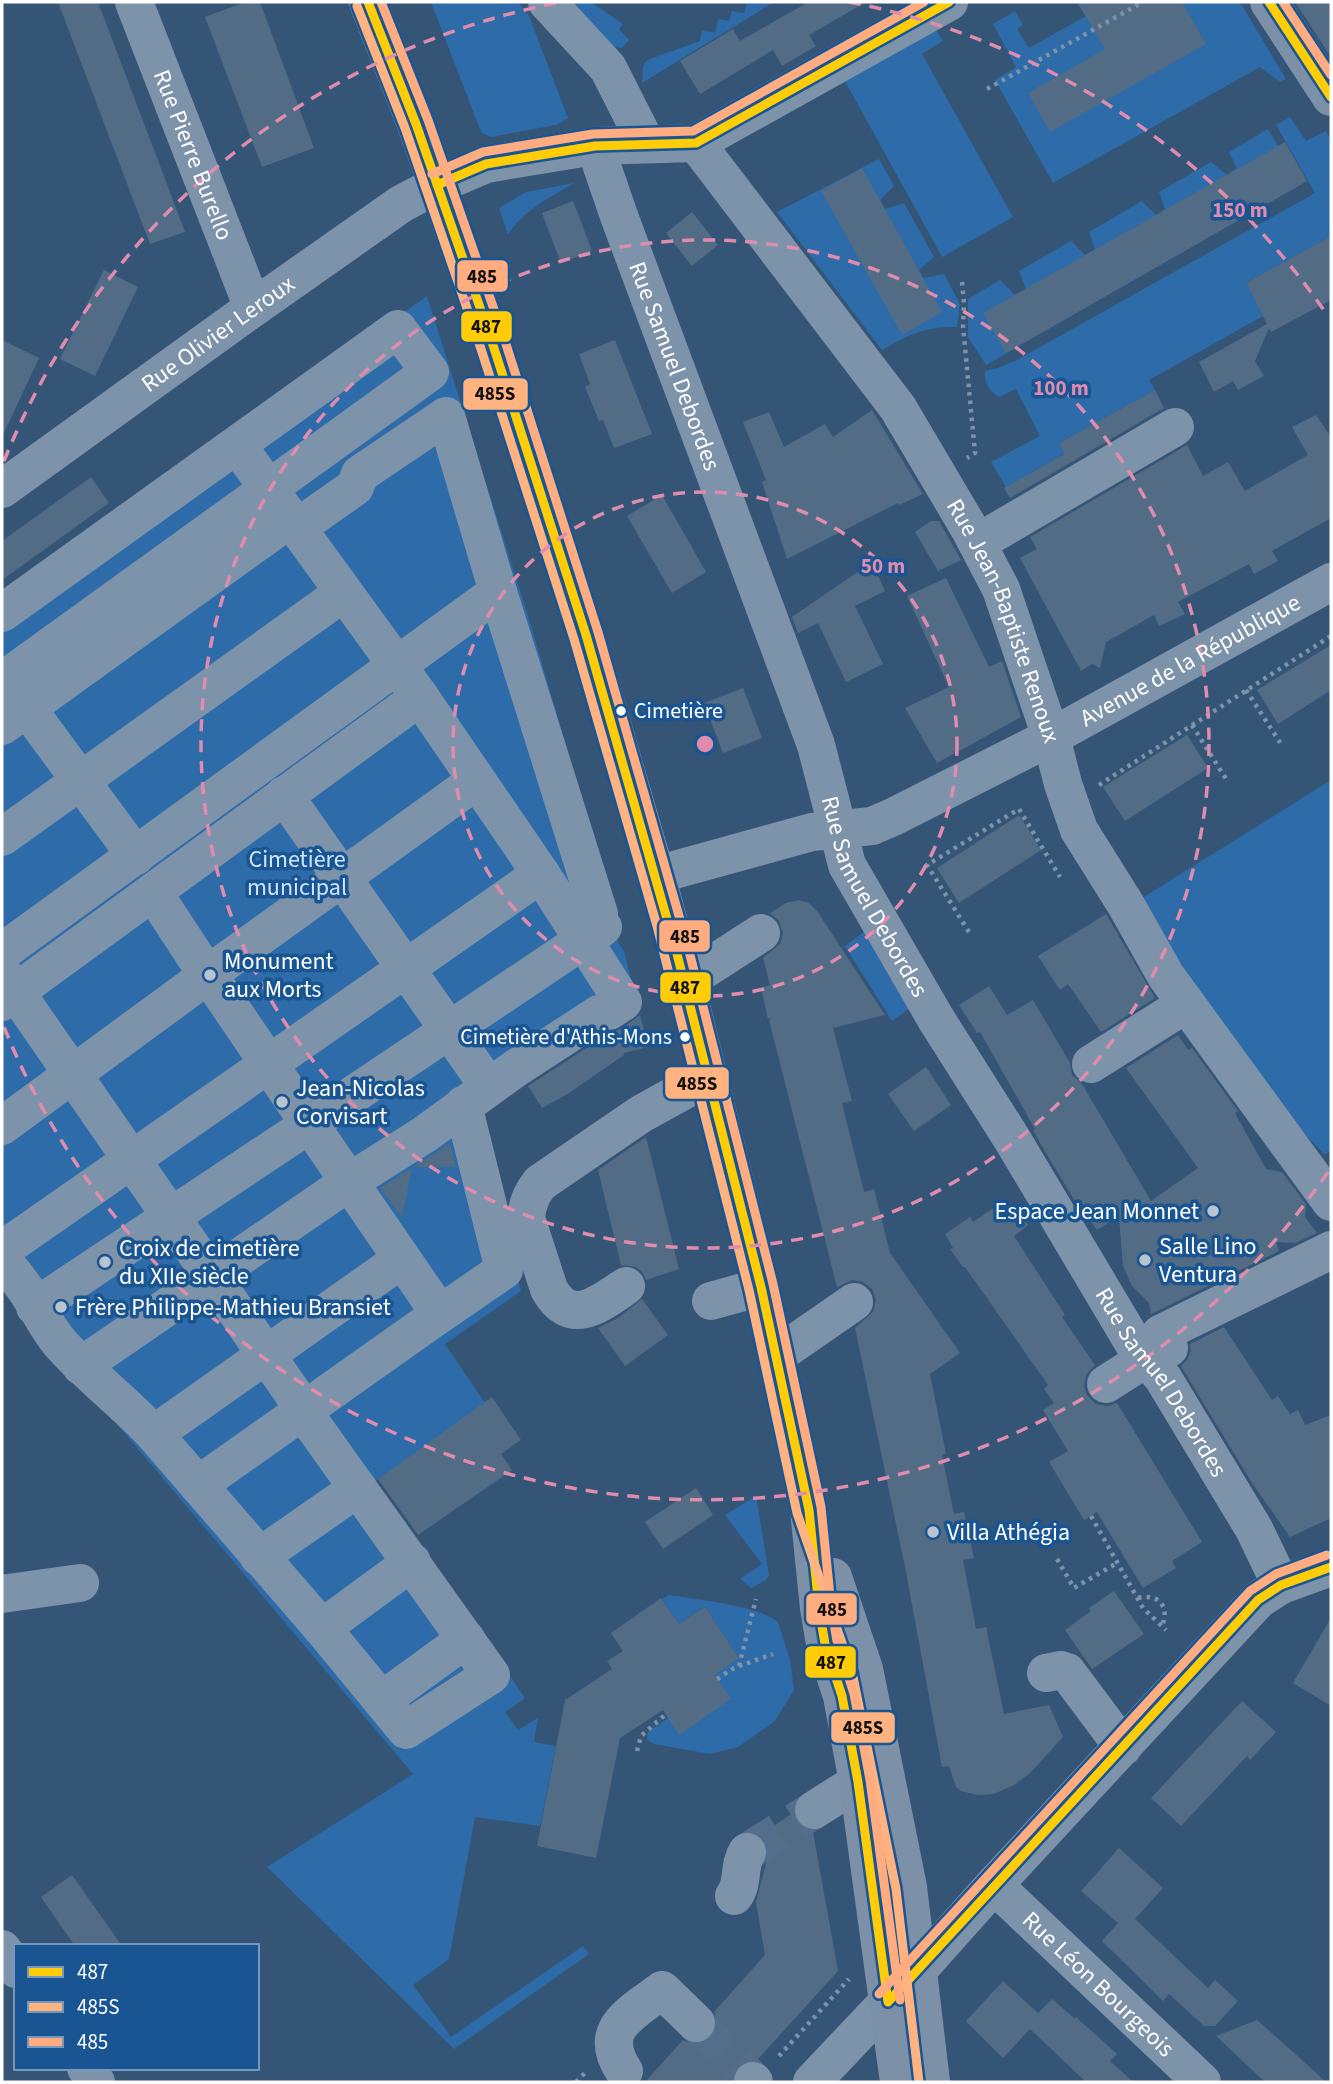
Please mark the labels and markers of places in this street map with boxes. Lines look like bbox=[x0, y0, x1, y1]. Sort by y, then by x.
place label: Cimetière bbox=[634, 695, 723, 727]
marker: Cimetière bbox=[614, 704, 628, 718]
centre of rings bbox=[693, 732, 717, 756]
place label: Monument aux Morts bbox=[224, 944, 334, 1007]
marker: Monument aux Morts bbox=[202, 967, 218, 983]
place label: Cimetière d'Athis-Mons bbox=[460, 1021, 672, 1053]
marker: Cimetière d'Athis-Mons bbox=[678, 1030, 692, 1044]
place label: Jean-Nicolas Corvisart bbox=[296, 1071, 425, 1134]
marker: Jean-Nicolas Corvisart bbox=[274, 1094, 290, 1110]
place label: Espace Jean Monnet bbox=[994, 1194, 1199, 1229]
marker: Espace Jean Monnet bbox=[1205, 1203, 1221, 1219]
place label: Salle Lino Ventura bbox=[1159, 1229, 1257, 1292]
place label: Croix de cimetière du XIIe siècle bbox=[119, 1231, 300, 1294]
marker: Salle Lino Ventura bbox=[1137, 1252, 1153, 1268]
marker: Croix de cimetière du XIIe siècle bbox=[97, 1254, 113, 1270]
place label: Frère Philippe-Mathieu Bransiet bbox=[75, 1290, 391, 1325]
marker: Frère Philippe-Mathieu Bransiet bbox=[53, 1299, 69, 1315]
place label: Villa Athégia bbox=[947, 1515, 1070, 1550]
marker: Villa Athégia bbox=[925, 1524, 941, 1540]

